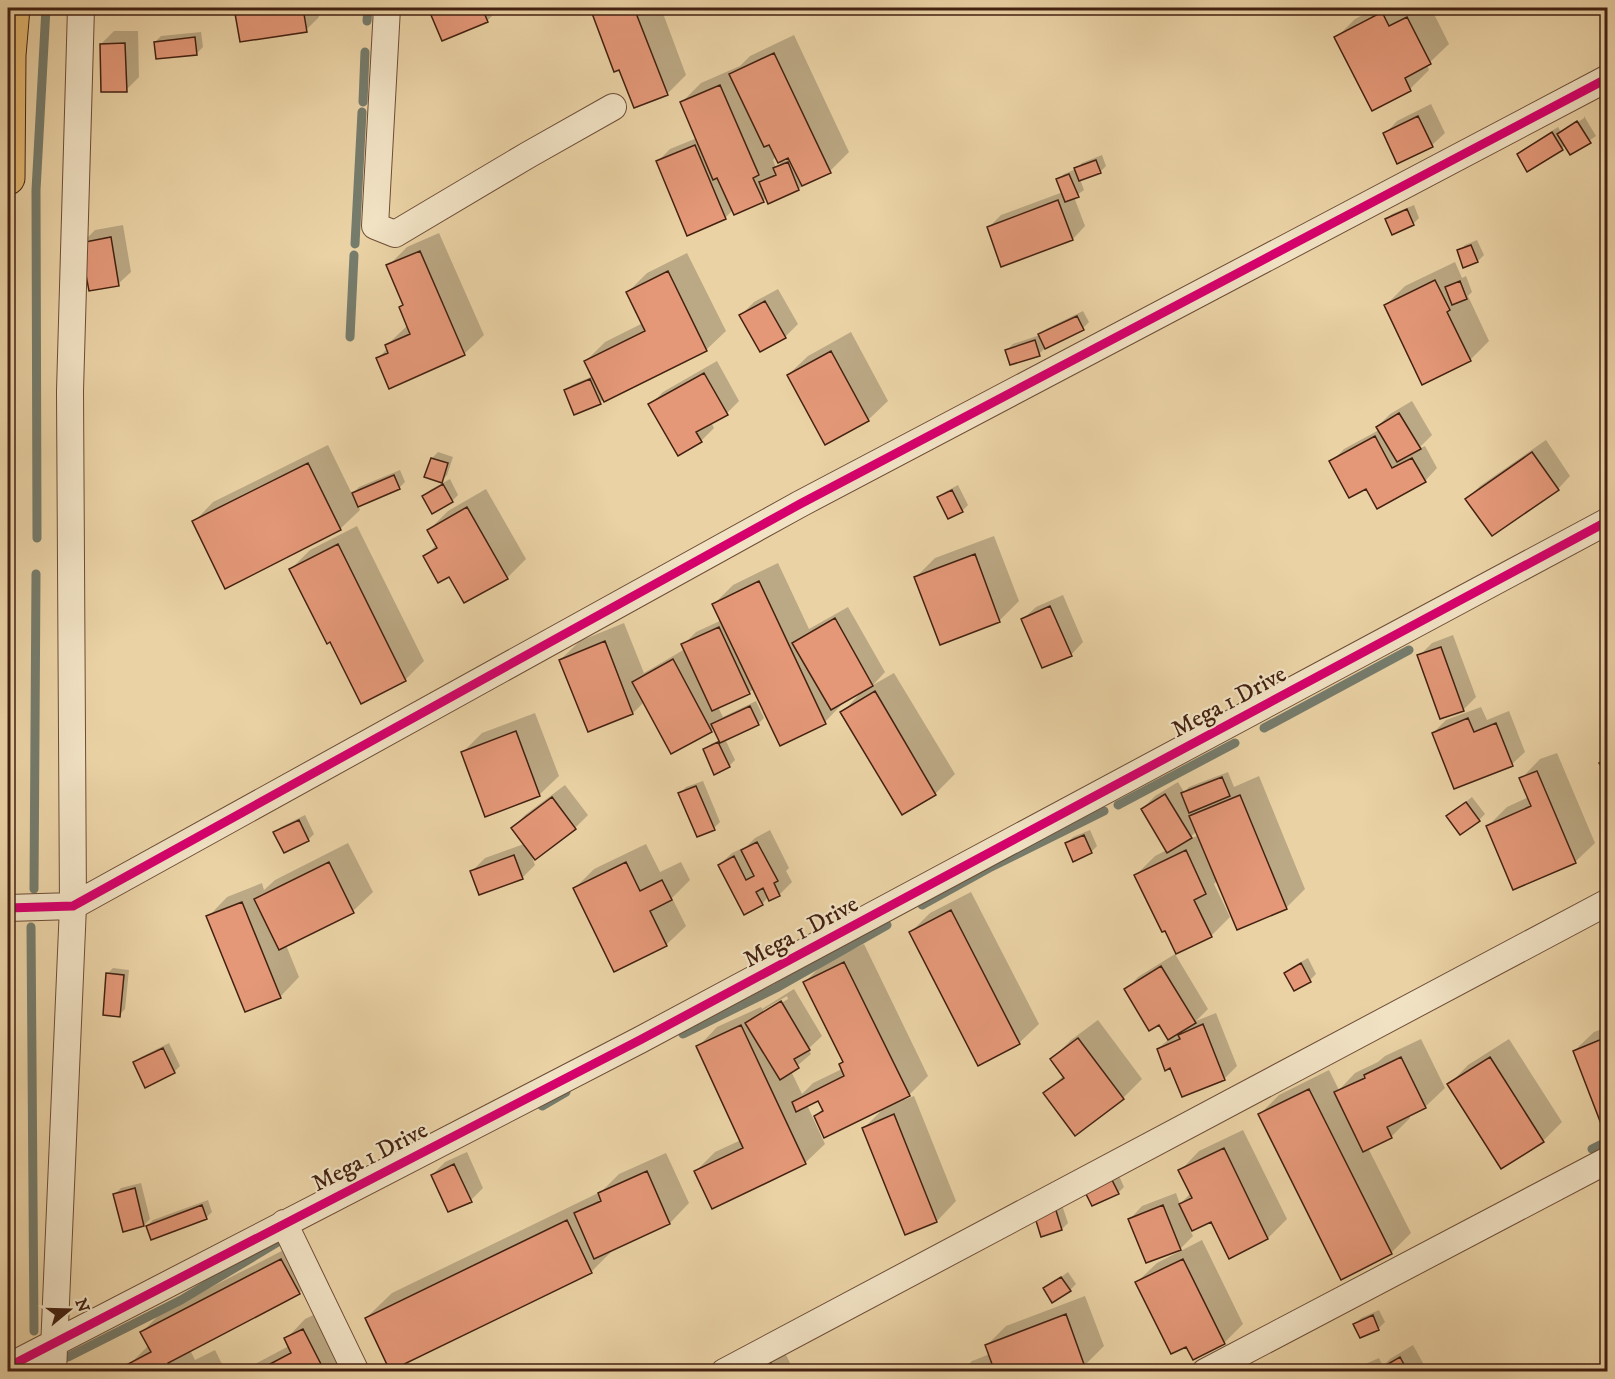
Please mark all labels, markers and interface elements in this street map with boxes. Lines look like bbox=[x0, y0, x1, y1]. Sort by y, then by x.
street label: Mega 1 Drive bbox=[1166, 659, 1292, 745]
street label: Mega 1 Drive bbox=[738, 889, 864, 975]
street label: Mega 1 Drive bbox=[307, 1115, 433, 1199]
north arrow bbox=[39, 1280, 99, 1340]
text: N bbox=[71, 1296, 94, 1315]

